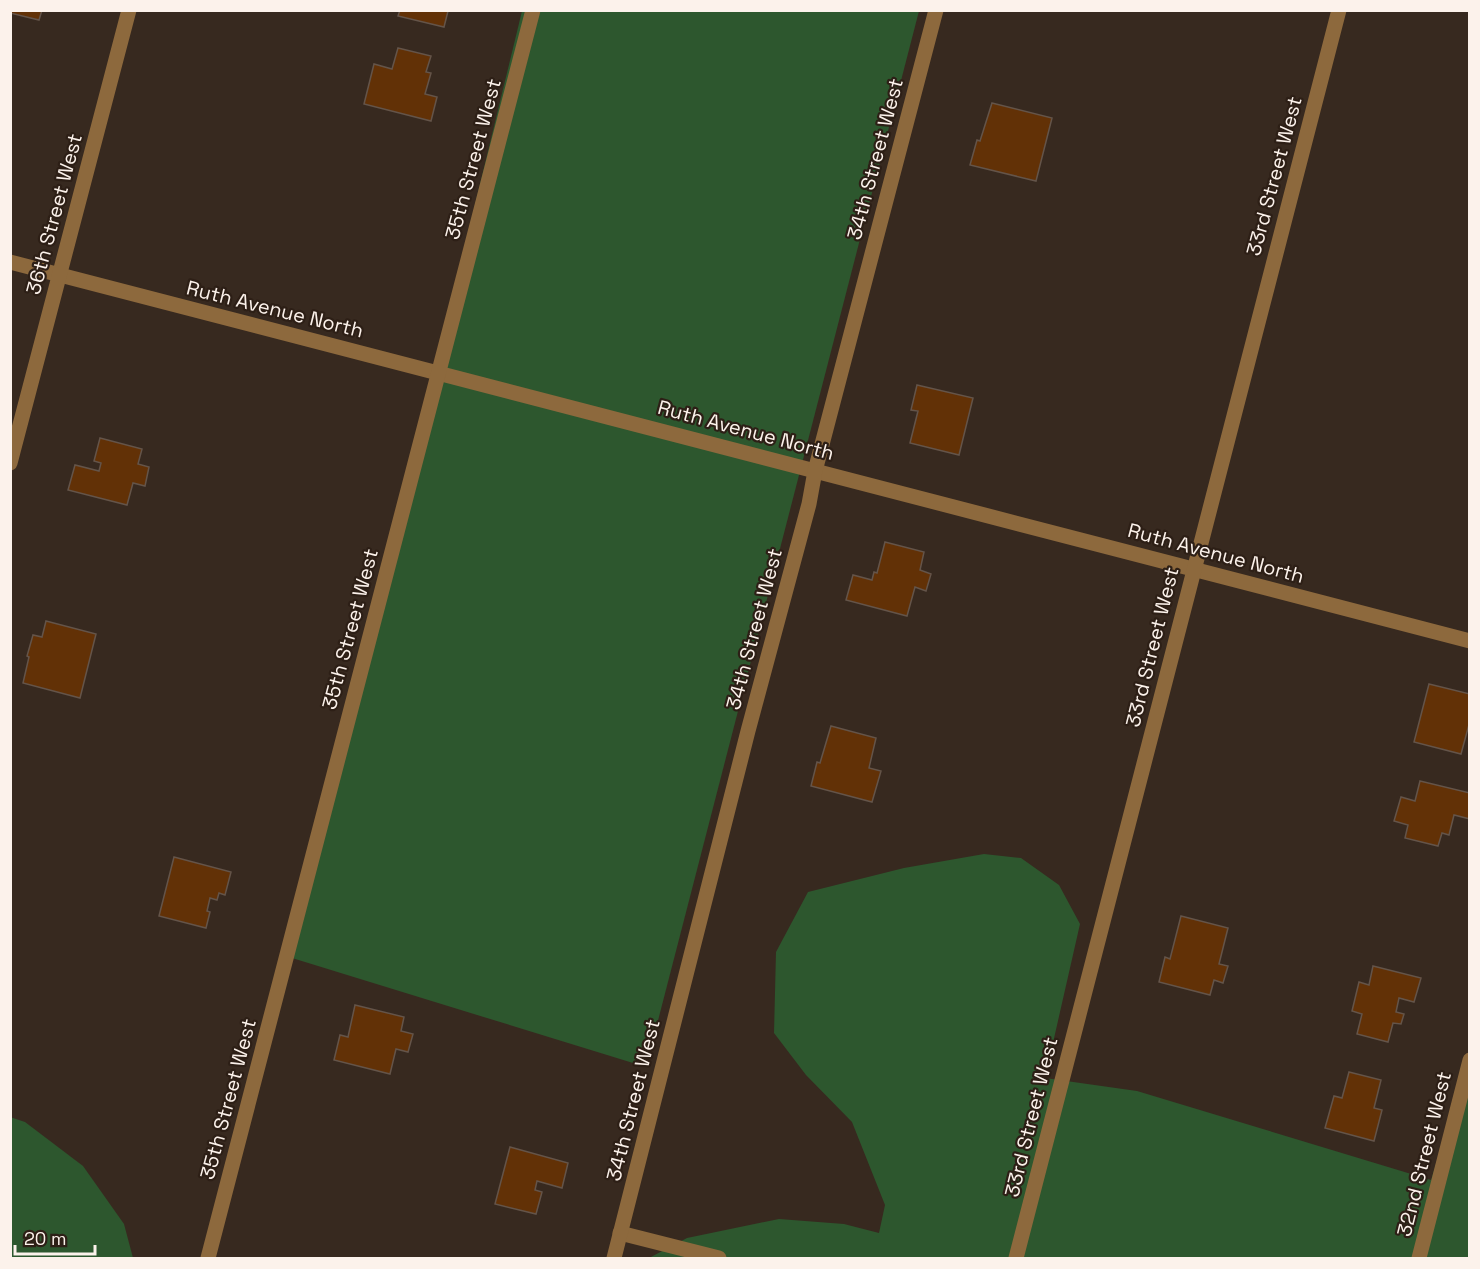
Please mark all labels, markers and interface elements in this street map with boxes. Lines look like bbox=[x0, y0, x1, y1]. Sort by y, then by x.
street label: 35th Street West bbox=[439, 76, 507, 242]
street label: 34th Street West bbox=[841, 76, 909, 242]
street label: 33rd Street West bbox=[1240, 93, 1308, 259]
street label: 36th Street West bbox=[20, 131, 88, 297]
street label: Ruth Avenue North bbox=[184, 274, 366, 344]
street label: Ruth Avenue North bbox=[655, 394, 837, 466]
street label: Ruth Avenue North bbox=[1125, 517, 1307, 589]
street label: 35th Street West bbox=[316, 546, 384, 712]
street label: 34th Street West bbox=[720, 546, 788, 712]
street label: 33rd Street West bbox=[1120, 564, 1184, 730]
street label: 35th Street West bbox=[194, 1016, 262, 1182]
street label: 34th Street West bbox=[600, 1016, 666, 1184]
street label: 33rd Street West bbox=[999, 1034, 1063, 1200]
street label: 32nd Street West bbox=[1391, 1069, 1457, 1239]
scale bar bbox=[15, 1218, 94, 1256]
text: 20 m bbox=[24, 1227, 67, 1250]

